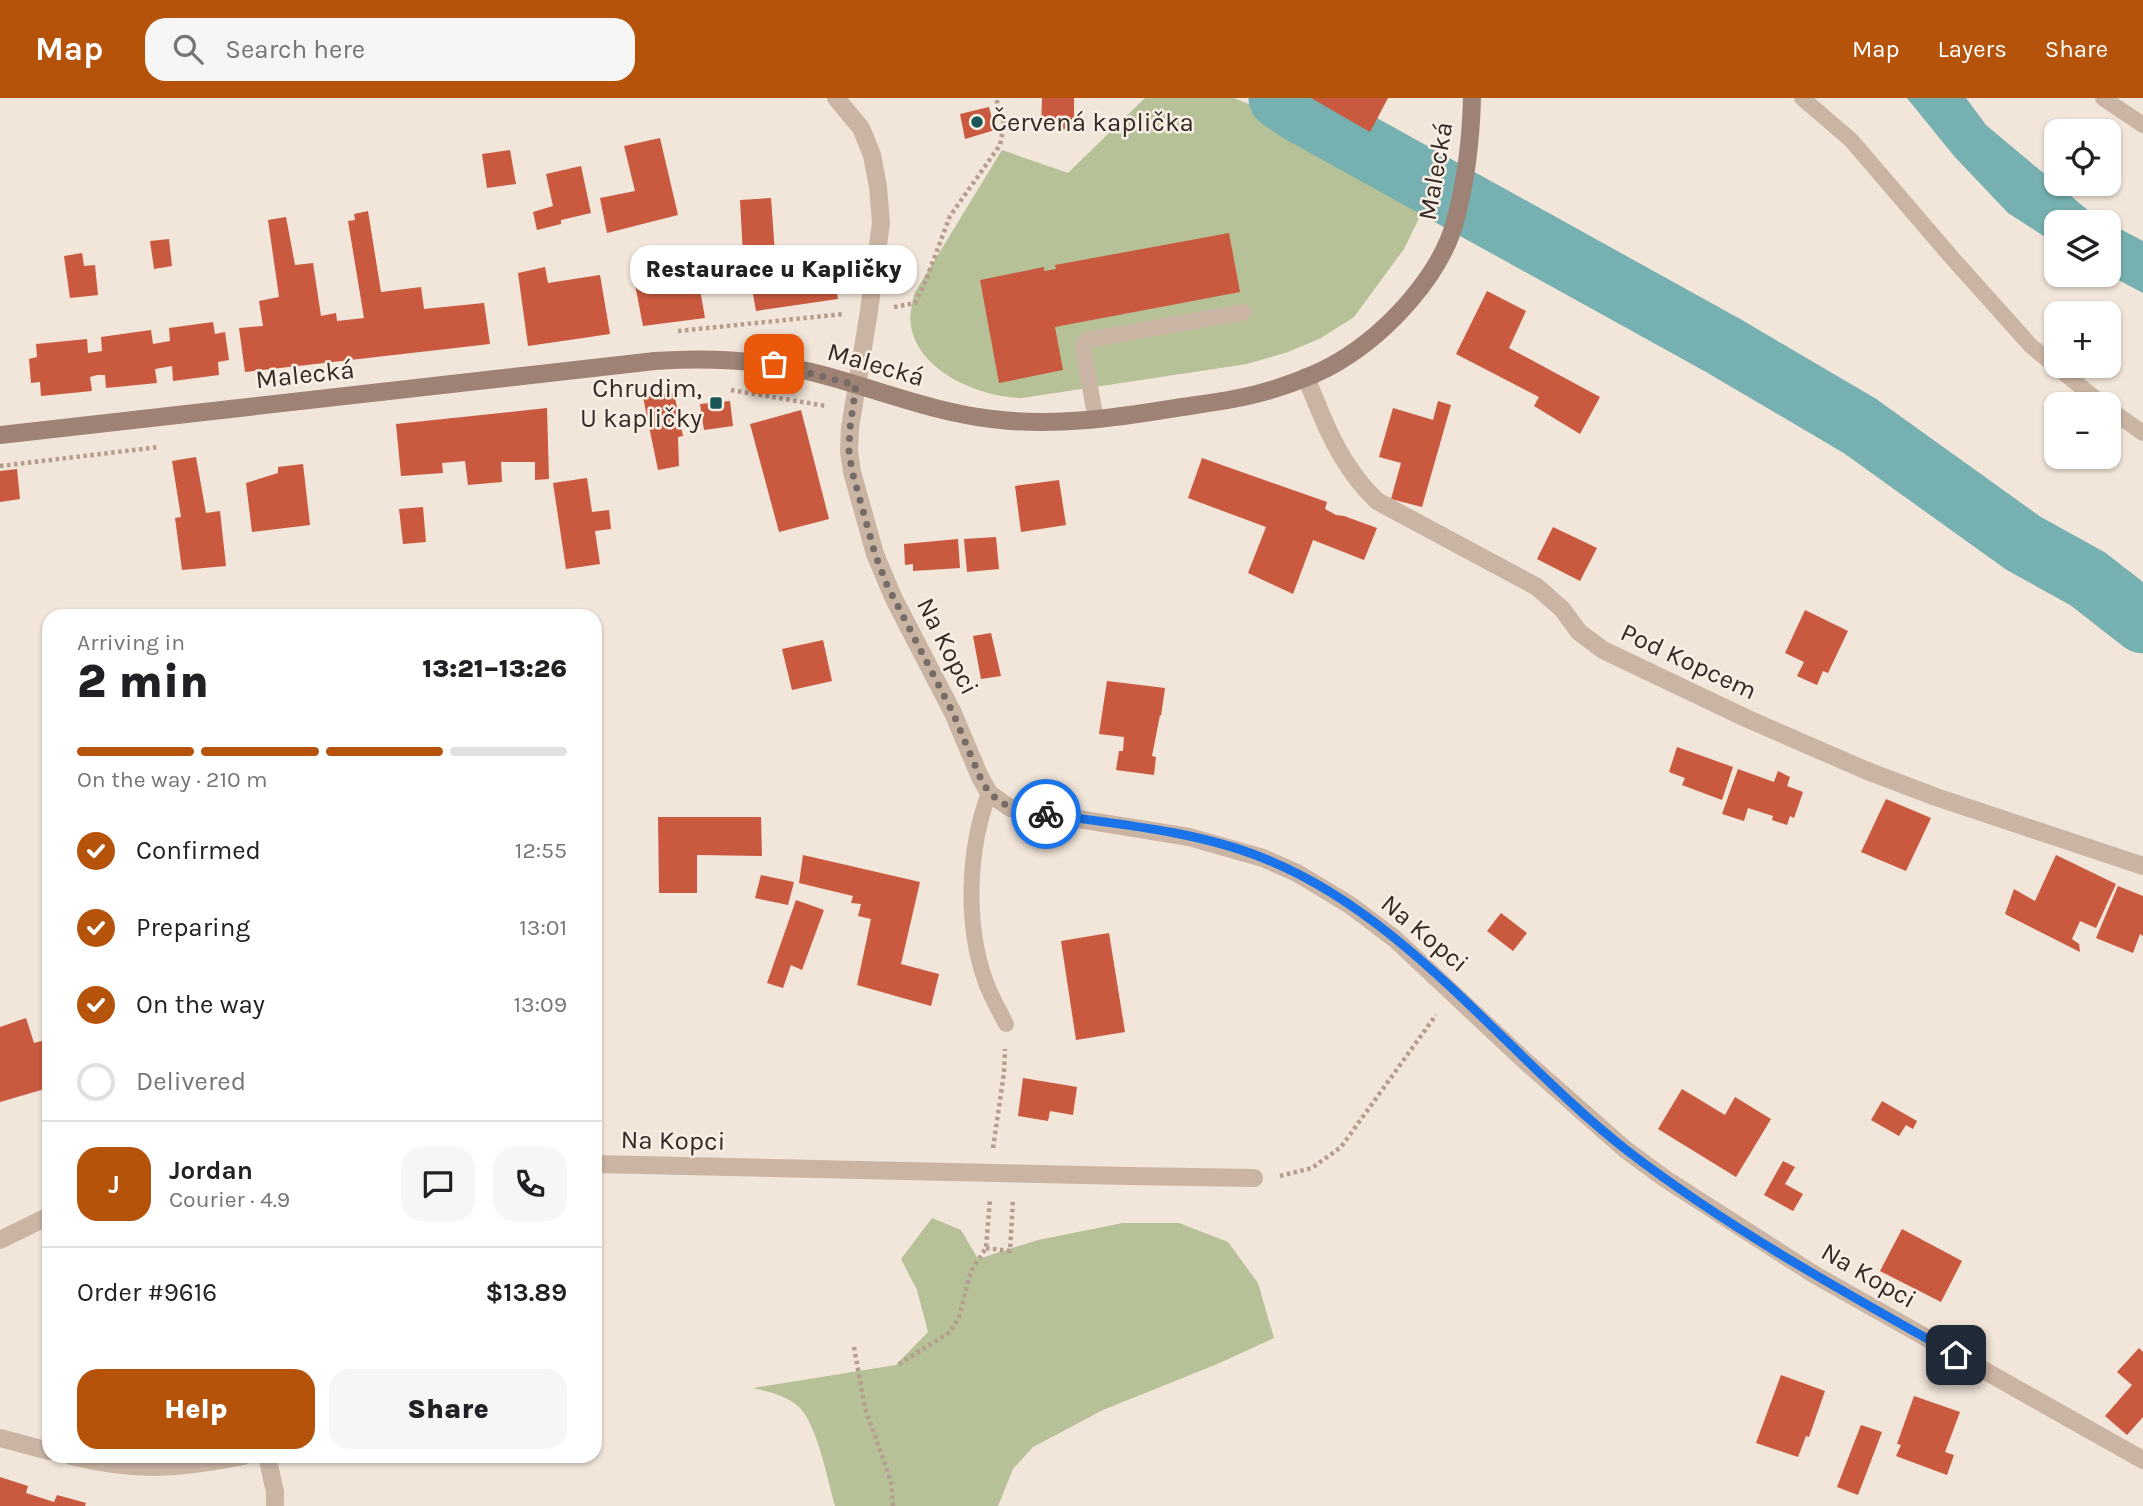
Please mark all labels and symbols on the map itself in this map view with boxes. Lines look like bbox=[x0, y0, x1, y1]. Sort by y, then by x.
place label: Červená kaplička bbox=[991, 106, 1194, 138]
marker: Červená kaplička bbox=[969, 114, 985, 130]
street label: Malecká bbox=[1412, 119, 1459, 223]
callout: Restaurace u Kapličky bbox=[630, 245, 917, 294]
pin bbox=[744, 334, 804, 394]
street label: Malecká bbox=[824, 336, 928, 393]
street label: Malecká bbox=[254, 354, 356, 395]
place label: Chrudim, U kapličky bbox=[580, 373, 702, 434]
marker: Chrudim, U kapličky bbox=[708, 395, 724, 411]
street label: Na Kopci bbox=[910, 593, 985, 700]
street label: Pod Kopcem bbox=[1616, 616, 1762, 706]
courier bbox=[1011, 779, 1081, 849]
street label: Na Kopci bbox=[1375, 888, 1475, 979]
street label: Na Kopci bbox=[620, 1124, 726, 1157]
street label: Na Kopci bbox=[1816, 1236, 1922, 1315]
pin bbox=[1926, 1325, 1986, 1385]

